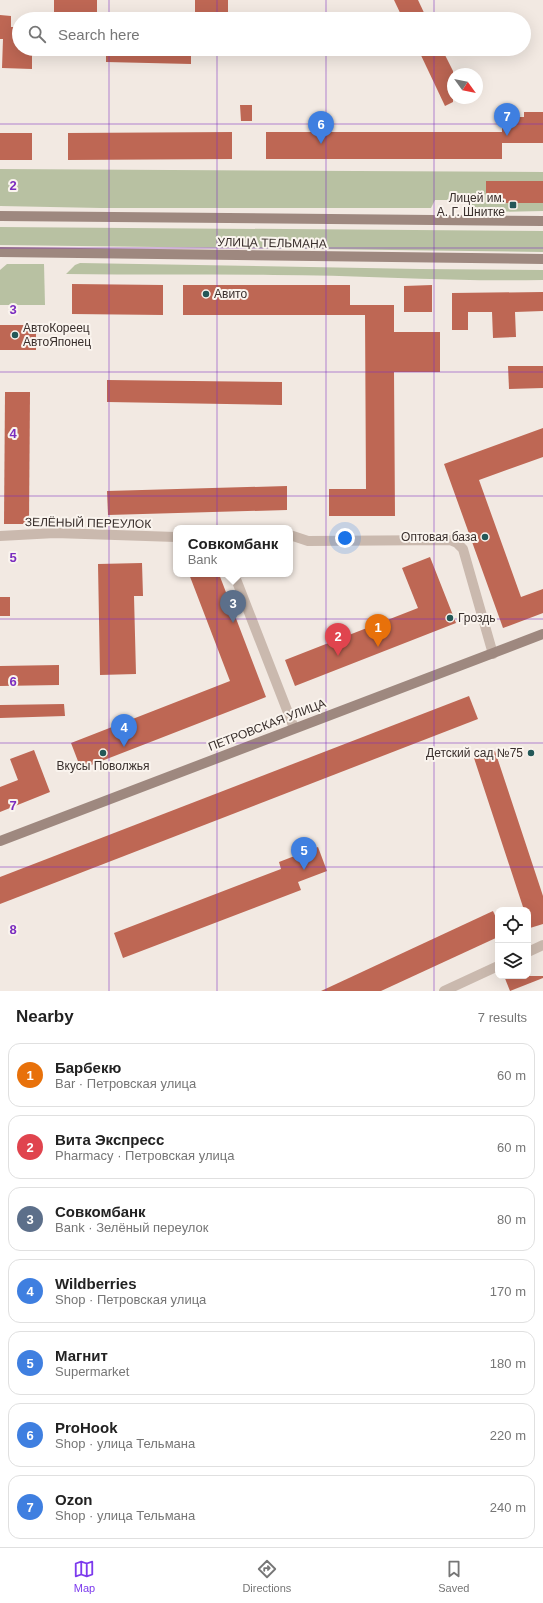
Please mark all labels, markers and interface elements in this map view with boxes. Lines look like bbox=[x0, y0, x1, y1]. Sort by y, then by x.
search box bbox=[12, 12, 531, 56]
icon: search bbox=[26, 23, 48, 45]
text: Search here bbox=[58, 26, 140, 43]
north arrow bbox=[447, 68, 483, 104]
pin: 7 bbox=[494, 103, 520, 136]
pin: 6 bbox=[308, 111, 334, 144]
text: 2 bbox=[9, 178, 17, 193]
place label: Лицей им. А. Г. Шнитке bbox=[437, 191, 505, 219]
marker: Лицей им. А. Г. Шнитке bbox=[508, 200, 518, 210]
street label: УЛИЦА ТЕЛЬМАНА bbox=[217, 235, 327, 251]
place label: Авито bbox=[214, 287, 247, 301]
marker: Авито bbox=[201, 289, 211, 299]
text: 3 bbox=[9, 302, 17, 317]
place label: АвтоКореец АвтоЯпонец bbox=[23, 321, 91, 349]
marker: АвтоКореец АвтоЯпонец bbox=[10, 330, 20, 340]
text: 4 bbox=[9, 426, 17, 441]
street label: ЗЕЛЁНЫЙ ПЕРЕУЛОК bbox=[25, 514, 151, 531]
popup bbox=[173, 525, 293, 577]
your location bbox=[335, 528, 355, 548]
place label: Оптовая база bbox=[401, 530, 477, 544]
marker: Оптовая база bbox=[480, 532, 490, 542]
text: Совкомбанк bbox=[188, 535, 278, 552]
text: 5 bbox=[9, 550, 17, 565]
text: Bank bbox=[188, 552, 217, 567]
pin: 3 bbox=[220, 590, 246, 623]
place label: Гроздь bbox=[458, 611, 496, 625]
marker: Гроздь bbox=[445, 613, 455, 623]
pin: 1 bbox=[365, 614, 391, 647]
pin: 2 bbox=[325, 623, 351, 656]
text: 6 bbox=[9, 674, 17, 689]
street label: ПЕТРОВСКАЯ УЛИЦА bbox=[206, 696, 328, 754]
pin: 4 bbox=[111, 714, 137, 747]
place label: Детский сад №75 bbox=[426, 746, 523, 760]
marker: Вкусы Поволжья bbox=[98, 748, 108, 758]
marker: Детский сад №75 bbox=[526, 748, 536, 758]
place label: Вкусы Поволжья bbox=[57, 759, 149, 773]
text: 7 bbox=[9, 798, 17, 813]
pin: 5 bbox=[291, 837, 317, 870]
map controls bbox=[495, 907, 531, 979]
button: locate bbox=[495, 907, 531, 943]
text: 8 bbox=[9, 922, 17, 937]
button: layers bbox=[495, 943, 531, 979]
text: Nearby bbox=[16, 1007, 74, 1026]
text: 7 results bbox=[478, 1010, 527, 1025]
text: Барбекю bbox=[55, 1059, 121, 1076]
text: 1 bbox=[26, 1068, 34, 1083]
text: 60 m bbox=[497, 1068, 526, 1083]
text: Bar · Петровская улица bbox=[55, 1076, 196, 1091]
text: Вита Экспресс bbox=[55, 1131, 164, 1148]
text: 2 bbox=[26, 1140, 34, 1155]
text: 60 m bbox=[497, 1140, 526, 1155]
text: Pharmacy · Петровская улица bbox=[55, 1148, 234, 1163]
text: Совкомбанк bbox=[55, 1203, 146, 1220]
text: 3 bbox=[26, 1212, 34, 1227]
text: 80 m bbox=[497, 1212, 526, 1227]
text: Bank · Зелёный переулок bbox=[55, 1220, 209, 1235]
text: Wildberries bbox=[55, 1275, 137, 1292]
text: 4 bbox=[26, 1284, 34, 1299]
text: 170 m bbox=[490, 1284, 526, 1299]
text: Shop · Петровская улица bbox=[55, 1292, 206, 1307]
text: Магнит bbox=[55, 1347, 108, 1364]
text: 5 bbox=[26, 1356, 34, 1371]
text: 180 m bbox=[490, 1356, 526, 1371]
text: Supermarket bbox=[55, 1364, 129, 1379]
text: ProHook bbox=[55, 1419, 118, 1436]
text: 6 bbox=[26, 1428, 34, 1443]
text: 220 m bbox=[490, 1428, 526, 1443]
text: Shop · улица Тельмана bbox=[55, 1436, 195, 1451]
text: Ozon bbox=[55, 1491, 93, 1508]
text: 7 bbox=[26, 1500, 34, 1515]
text: 240 m bbox=[490, 1500, 526, 1515]
text: Shop · улица Тельмана bbox=[55, 1508, 195, 1523]
tab: Map bbox=[73, 1558, 95, 1594]
tab: Directions bbox=[242, 1558, 291, 1594]
tab: Saved bbox=[438, 1558, 469, 1594]

